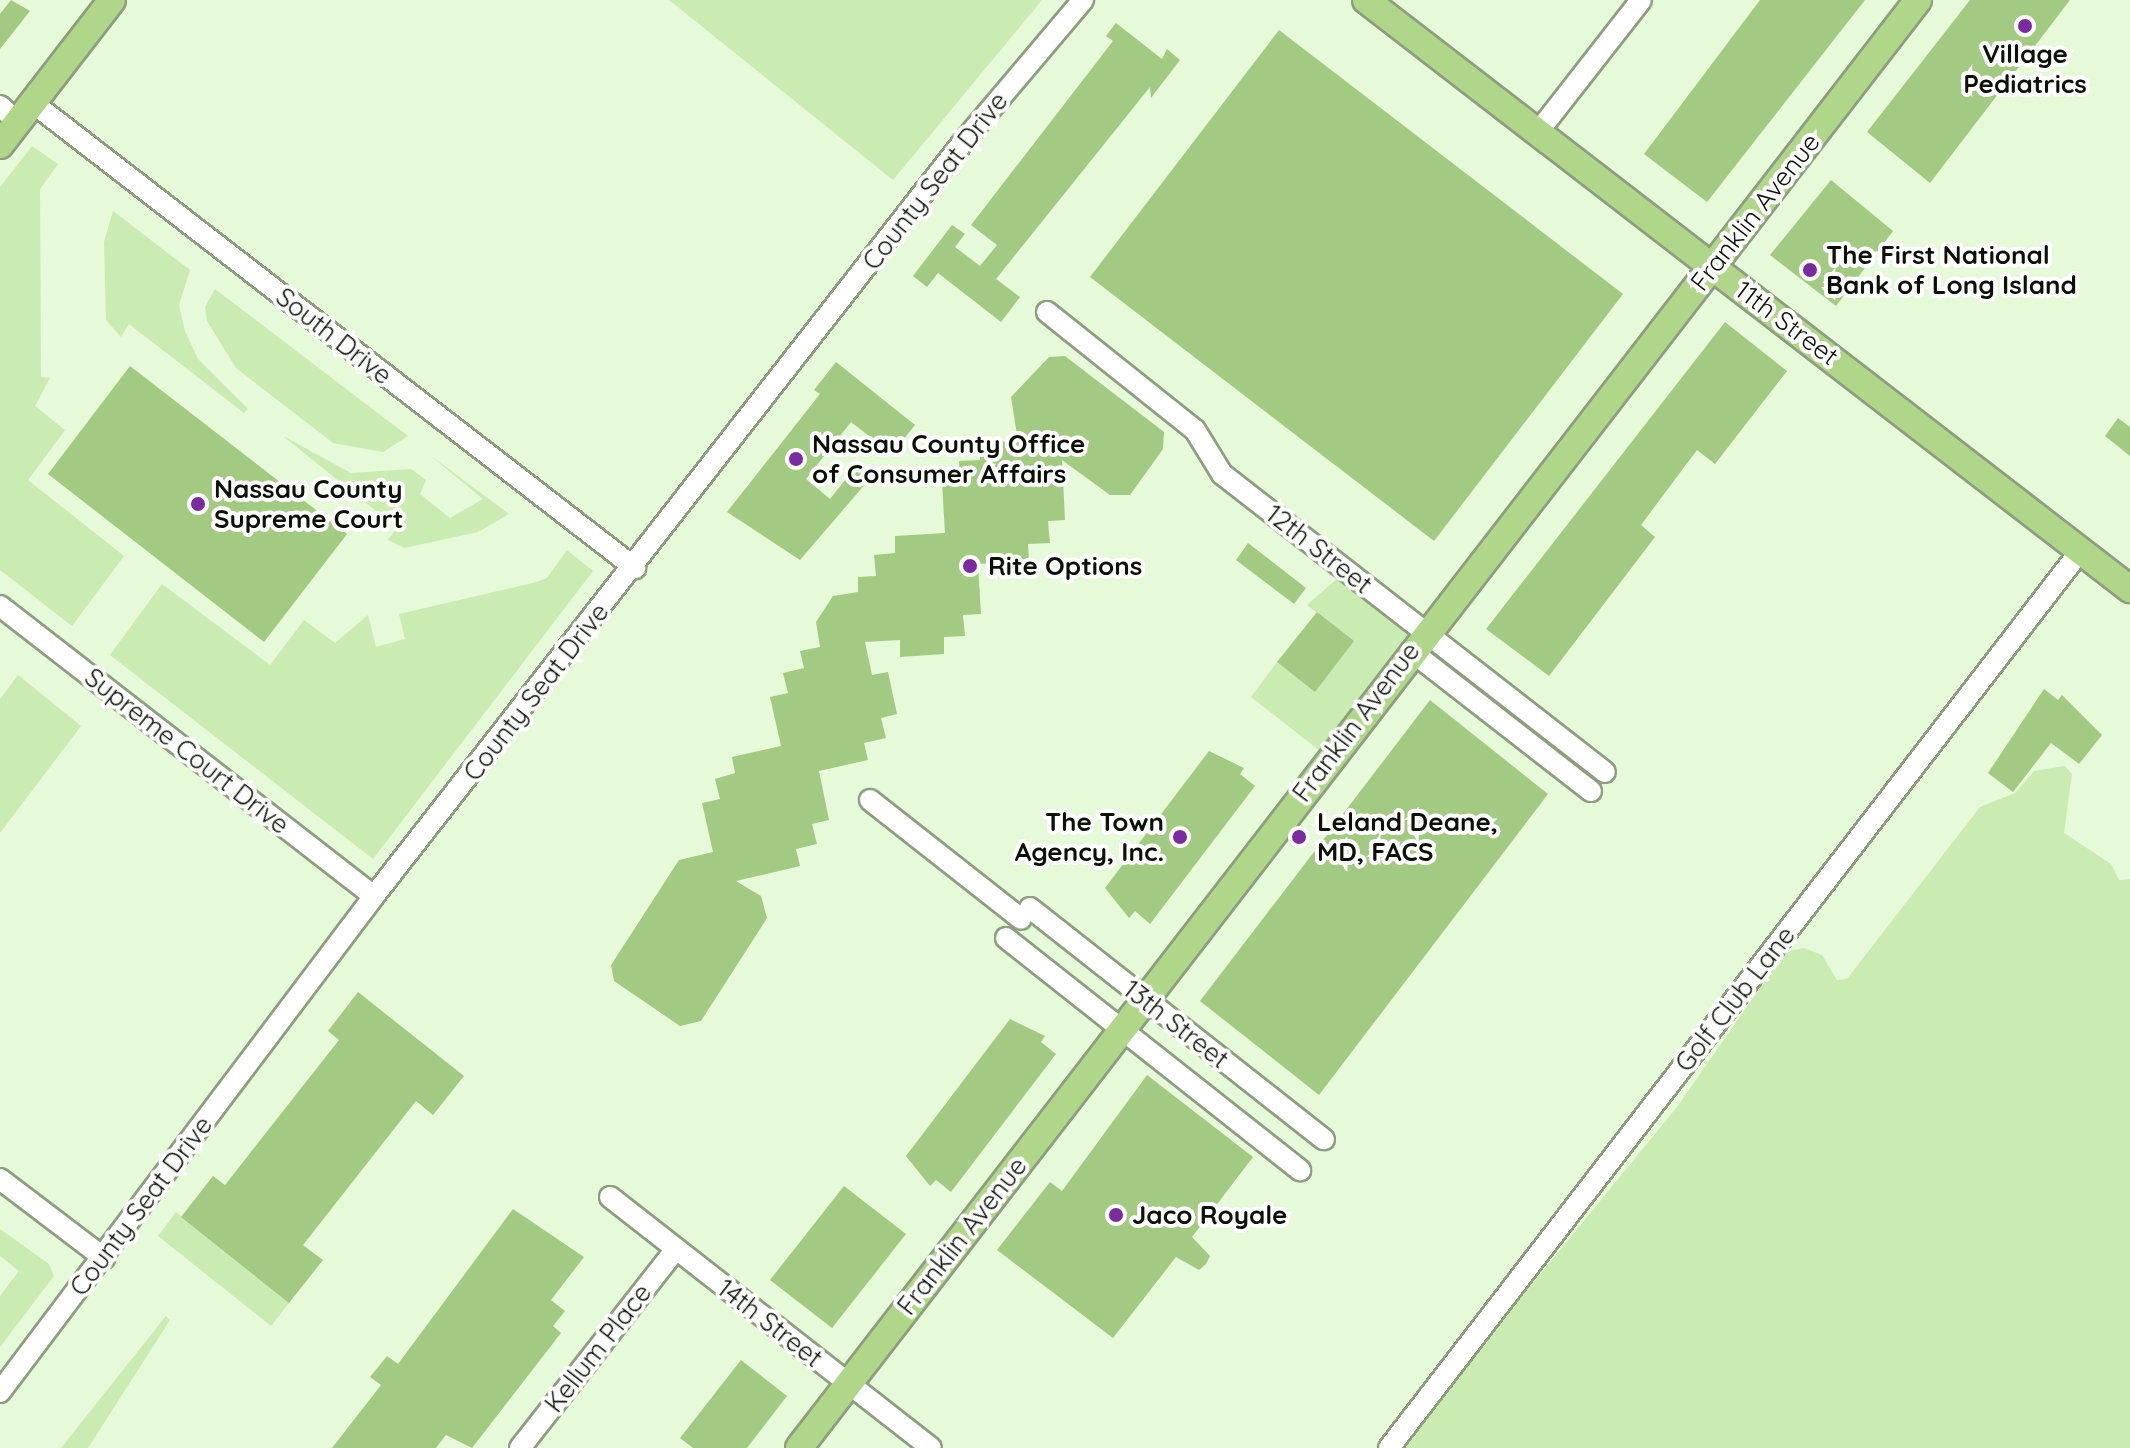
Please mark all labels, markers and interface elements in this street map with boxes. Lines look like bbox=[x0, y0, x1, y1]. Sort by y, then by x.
marker: Village Pediatrics bbox=[2016, 17, 2034, 35]
place label: Village Pediatrics bbox=[1963, 38, 2087, 100]
street label: County Seat Drive bbox=[856, 86, 1014, 276]
street label: Franklin Avenue bbox=[1684, 127, 1826, 297]
place label: The First National Bank of Long Island bbox=[1826, 239, 2077, 300]
marker: The First National Bank of Long Island bbox=[1801, 261, 1819, 279]
street label: 11th Street bbox=[1729, 274, 1845, 372]
street label: South Drive bbox=[270, 281, 398, 391]
place label: Nassau County Office of Consumer Affairs bbox=[812, 428, 1085, 490]
marker: Nassau County Office of Consumer Affairs bbox=[787, 450, 805, 468]
place label: Nassau County Supreme Court bbox=[214, 473, 403, 534]
marker: Nassau County Supreme Court bbox=[189, 495, 207, 513]
street label: 12th Street bbox=[1260, 498, 1378, 600]
place label: Rite Options bbox=[988, 550, 1142, 582]
marker: Rite Options bbox=[959, 555, 981, 577]
street label: County Seat Drive bbox=[457, 597, 615, 787]
street label: Franklin Avenue bbox=[1286, 636, 1426, 808]
street label: Supreme Court Drive bbox=[79, 662, 295, 840]
place label: The Town Agency, Inc. bbox=[1015, 806, 1164, 868]
place label: Leland Deane, MD, FACS bbox=[1317, 806, 1498, 868]
marker: Leland Deane, MD, FACS bbox=[1288, 826, 1310, 848]
marker: The Town Agency, Inc. bbox=[1171, 828, 1189, 846]
street label: Golf Club Lane bbox=[1669, 920, 1801, 1078]
street label: 13th Street bbox=[1117, 973, 1235, 1075]
street label: County Seat Drive bbox=[63, 1110, 219, 1302]
street label: Franklin Avenue bbox=[891, 1151, 1033, 1321]
place label: Jaco Royale bbox=[1132, 1199, 1287, 1231]
marker: Jaco Royale bbox=[1107, 1206, 1125, 1224]
street label: 14th Street bbox=[711, 1272, 829, 1374]
street label: Kellum Place bbox=[538, 1278, 658, 1418]

